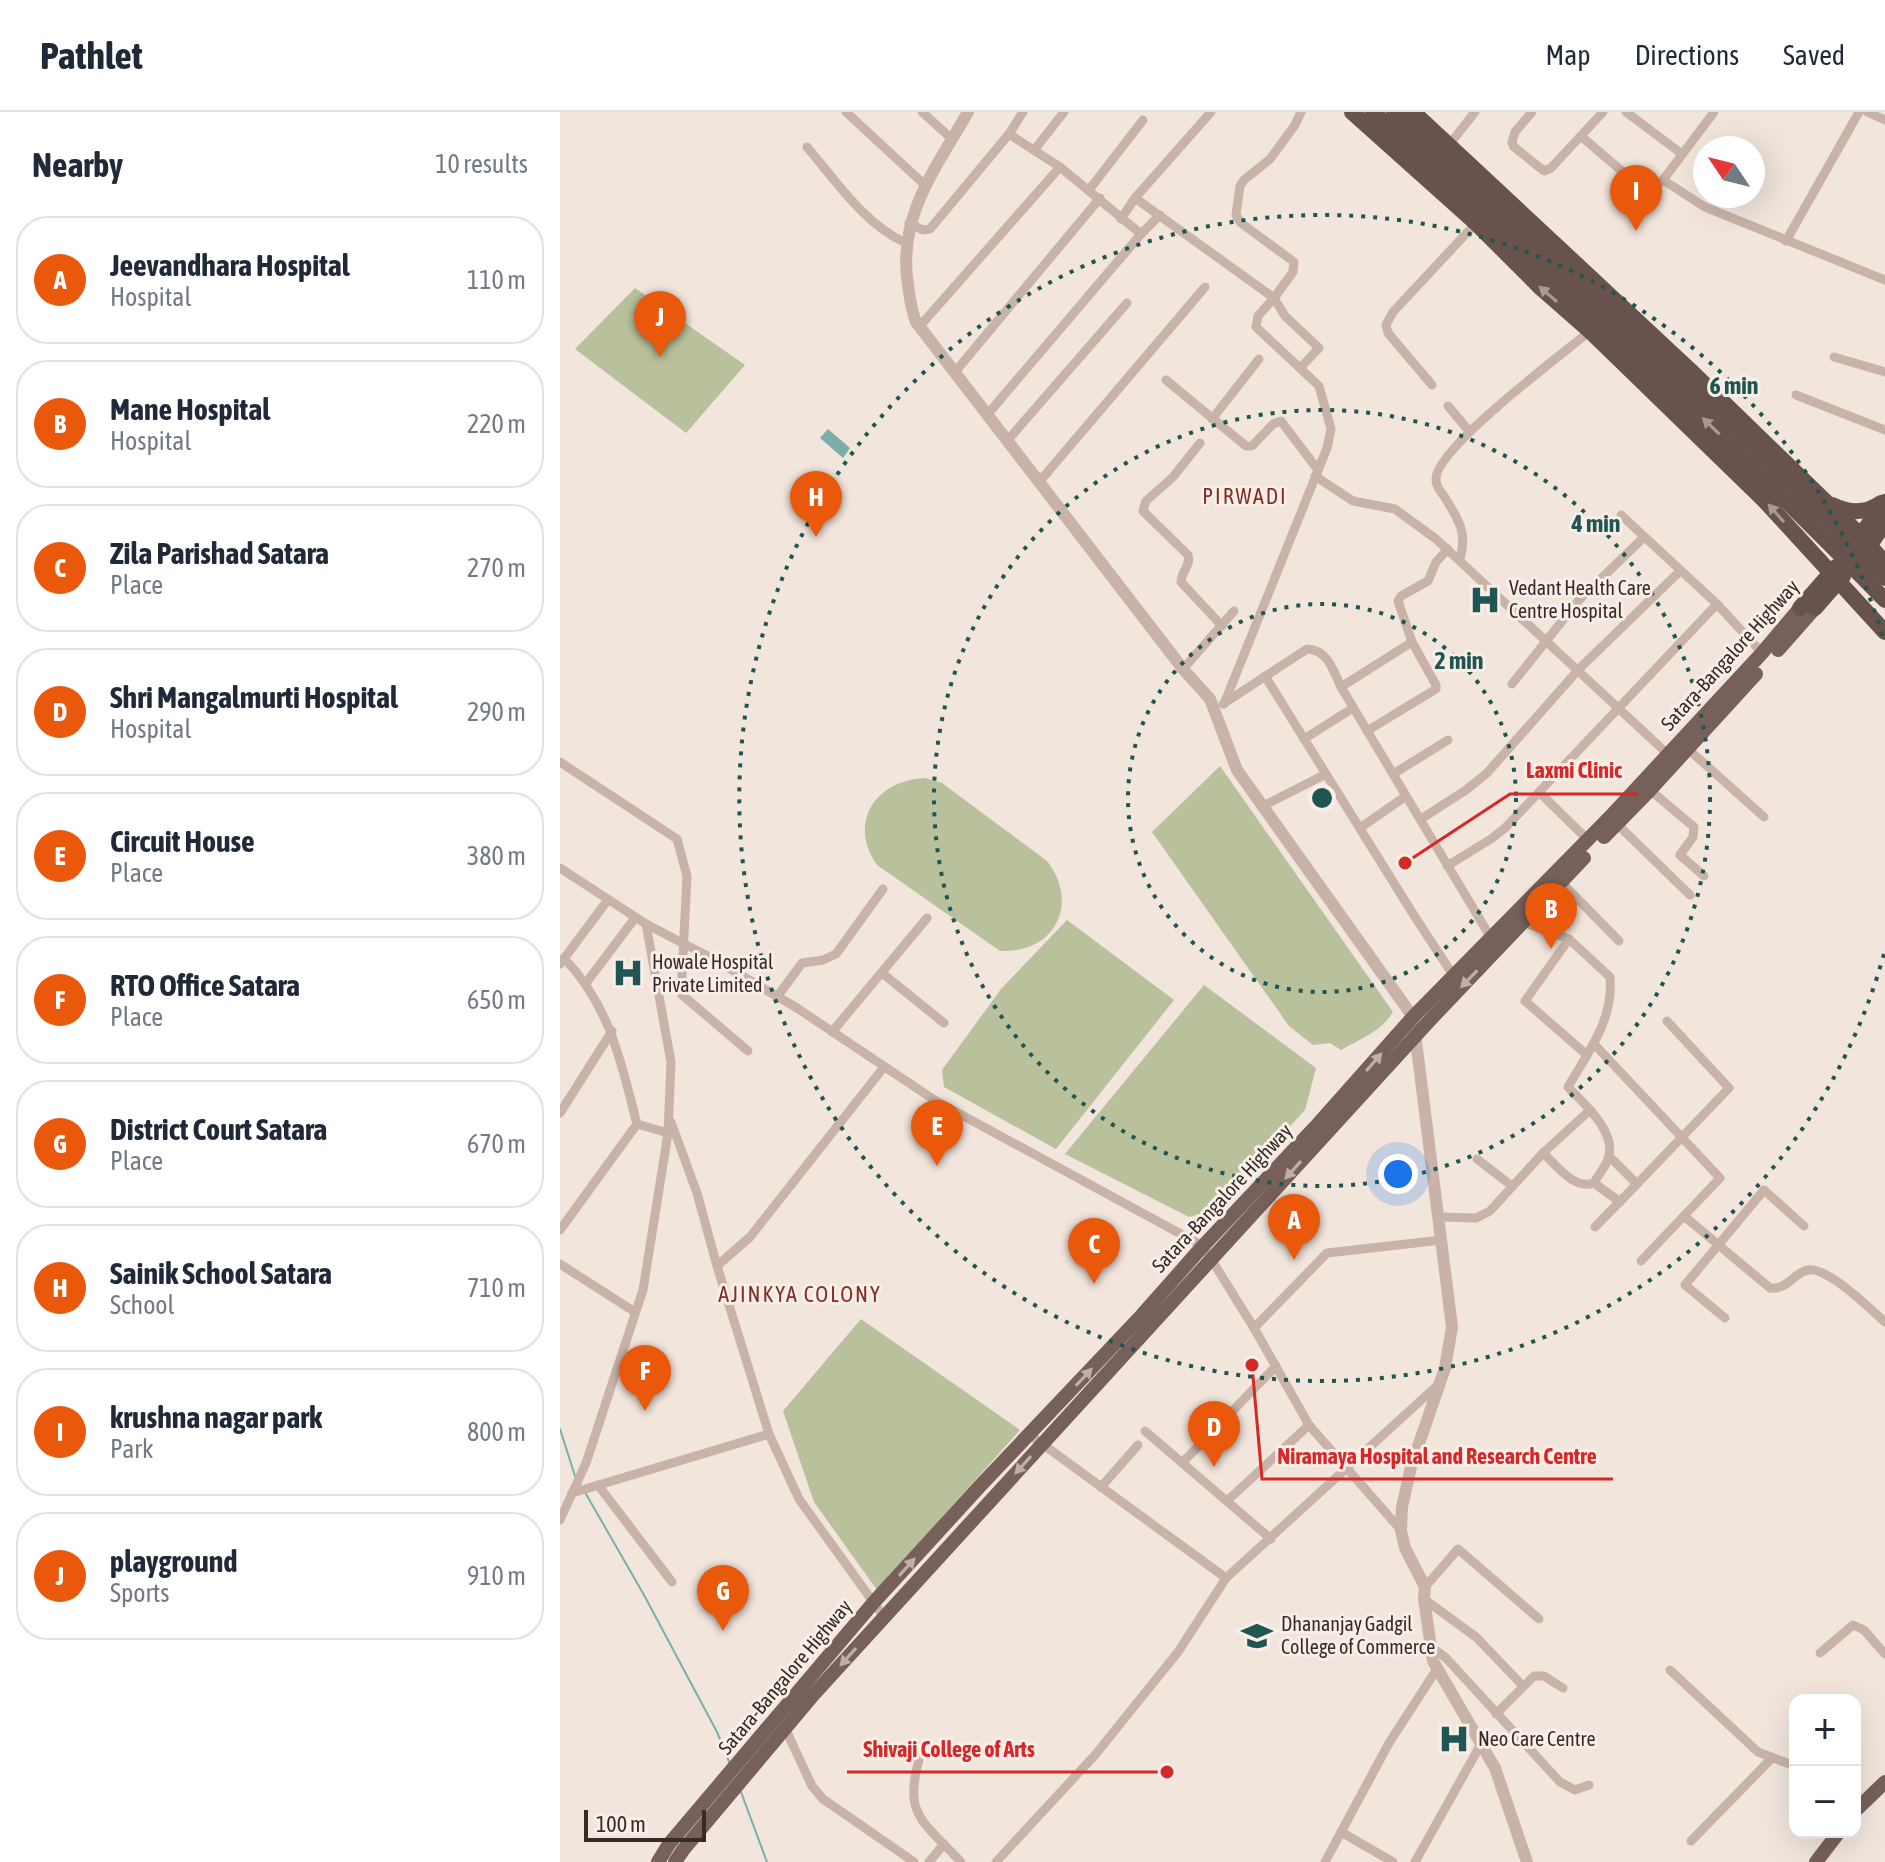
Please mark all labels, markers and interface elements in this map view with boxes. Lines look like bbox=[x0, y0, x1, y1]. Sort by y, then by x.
text: Pathlet bbox=[40, 34, 143, 77]
text: Map bbox=[1546, 39, 1591, 71]
text: Directions bbox=[1635, 39, 1739, 71]
text: Saved bbox=[1783, 39, 1845, 71]
north arrow bbox=[1693, 136, 1765, 208]
text: Nearby bbox=[32, 145, 123, 184]
text: 10 results bbox=[435, 149, 528, 179]
pin: I bbox=[1610, 165, 1662, 231]
text: Jeevandhara Hospital bbox=[110, 248, 350, 282]
text: A bbox=[54, 265, 66, 295]
text: 110 m bbox=[467, 265, 526, 295]
text: Hospital bbox=[110, 282, 191, 312]
one-way arrow bbox=[1538, 286, 1558, 303]
pin: J bbox=[634, 291, 686, 357]
text: 6 min bbox=[1709, 372, 1759, 399]
text: Mane Hospital bbox=[110, 392, 270, 426]
text: B bbox=[54, 409, 66, 439]
text: 220 m bbox=[467, 409, 526, 439]
one-way arrow bbox=[1702, 417, 1721, 435]
text: Hospital bbox=[110, 426, 191, 456]
pin: H bbox=[790, 471, 842, 537]
district label: PIRWADI bbox=[1202, 483, 1288, 509]
one-way arrow bbox=[1768, 503, 1785, 523]
text: 4 min bbox=[1570, 510, 1621, 537]
text: Zila Parishad Satara bbox=[110, 536, 329, 570]
text: C bbox=[54, 553, 66, 583]
text: 270 m bbox=[467, 553, 526, 583]
text: Place bbox=[110, 570, 163, 600]
street label: Satara-Bangalore Highway bbox=[1656, 575, 1803, 735]
place label: Vedant Health Care Centre Hospital bbox=[1509, 576, 1651, 622]
hospital icon: Vedant Health Care Centre Hospital bbox=[1468, 583, 1502, 617]
text: 2 min bbox=[1434, 647, 1484, 674]
text: Shri Mangalmurti Hospital bbox=[110, 680, 398, 714]
text: D bbox=[53, 697, 67, 727]
text: 290 m bbox=[467, 697, 526, 727]
text: Hospital bbox=[110, 714, 191, 744]
callout: Laxmi Clinic bbox=[1510, 748, 1638, 794]
text: Laxmi Clinic bbox=[1526, 757, 1623, 783]
centre of rings bbox=[1308, 784, 1336, 812]
text: Circuit House bbox=[110, 824, 255, 858]
text: E bbox=[54, 841, 66, 871]
text: 380 m bbox=[467, 841, 526, 871]
text: Place bbox=[110, 858, 163, 888]
pin: B bbox=[1525, 883, 1577, 949]
place label: Howale Hospital Private Limited bbox=[652, 950, 774, 996]
hospital icon: Howale Hospital Private Limited bbox=[611, 956, 645, 990]
text: RTO Office Satara bbox=[110, 968, 300, 1002]
one-way arrow bbox=[1461, 969, 1479, 988]
text: F bbox=[55, 985, 65, 1015]
text: 650 m bbox=[467, 985, 526, 1015]
text: Place bbox=[110, 1002, 163, 1032]
one-way arrow bbox=[1364, 1052, 1382, 1071]
pin: E bbox=[911, 1100, 963, 1166]
text: District Court Satara bbox=[110, 1112, 327, 1146]
street label: Satara-Bangalore Highway bbox=[1147, 1119, 1296, 1277]
text: G bbox=[53, 1129, 67, 1159]
text: 670 m bbox=[467, 1129, 526, 1159]
text: Place bbox=[110, 1146, 163, 1176]
your location bbox=[1378, 1154, 1418, 1194]
one-way arrow bbox=[1285, 1161, 1303, 1180]
pin: A bbox=[1268, 1194, 1320, 1260]
pin: C bbox=[1068, 1218, 1120, 1284]
text: Sainik School Satara bbox=[110, 1256, 332, 1290]
text: H bbox=[52, 1273, 68, 1303]
text: 710 m bbox=[467, 1273, 526, 1303]
district label: AJINKYA COLONY bbox=[718, 1281, 882, 1307]
text: School bbox=[110, 1290, 174, 1320]
pin: F bbox=[619, 1345, 671, 1411]
one-way arrow bbox=[1074, 1368, 1092, 1387]
text: krushna nagar park bbox=[110, 1400, 322, 1434]
pin: D bbox=[1188, 1401, 1240, 1467]
text: I bbox=[57, 1417, 63, 1447]
text: 800 m bbox=[467, 1417, 526, 1447]
callout: Niramaya Hospital and Research Centre bbox=[1262, 1433, 1613, 1479]
text: Park bbox=[110, 1434, 153, 1464]
text: Niramaya Hospital and Research Centre bbox=[1277, 1443, 1597, 1469]
one-way arrow bbox=[1014, 1455, 1032, 1474]
text: playground bbox=[110, 1544, 238, 1578]
one-way arrow bbox=[897, 1558, 915, 1577]
text: J bbox=[56, 1561, 64, 1591]
text: 910 m bbox=[467, 1561, 526, 1591]
pin: G bbox=[697, 1565, 749, 1631]
text: Sports bbox=[110, 1578, 170, 1608]
street label: Satara-Bangalore Highway bbox=[713, 1595, 856, 1759]
place label: Dhananjay Gadgil College of Commerce bbox=[1281, 1612, 1435, 1658]
school or university icon: Dhananjay Gadgil College of Commerce bbox=[1240, 1619, 1274, 1653]
one-way arrow bbox=[839, 1647, 857, 1666]
map controls bbox=[1789, 1694, 1861, 1838]
button: + bbox=[1789, 1694, 1861, 1766]
hospital icon: Neo Care Centre bbox=[1437, 1722, 1471, 1756]
callout: Shivaji College of Arts bbox=[847, 1726, 1051, 1772]
place label: Neo Care Centre bbox=[1478, 1727, 1595, 1750]
text: Shivaji College of Arts bbox=[863, 1736, 1035, 1762]
button: − bbox=[1789, 1766, 1861, 1838]
scale bar bbox=[584, 1806, 706, 1842]
text: 100 m bbox=[596, 1811, 646, 1837]

